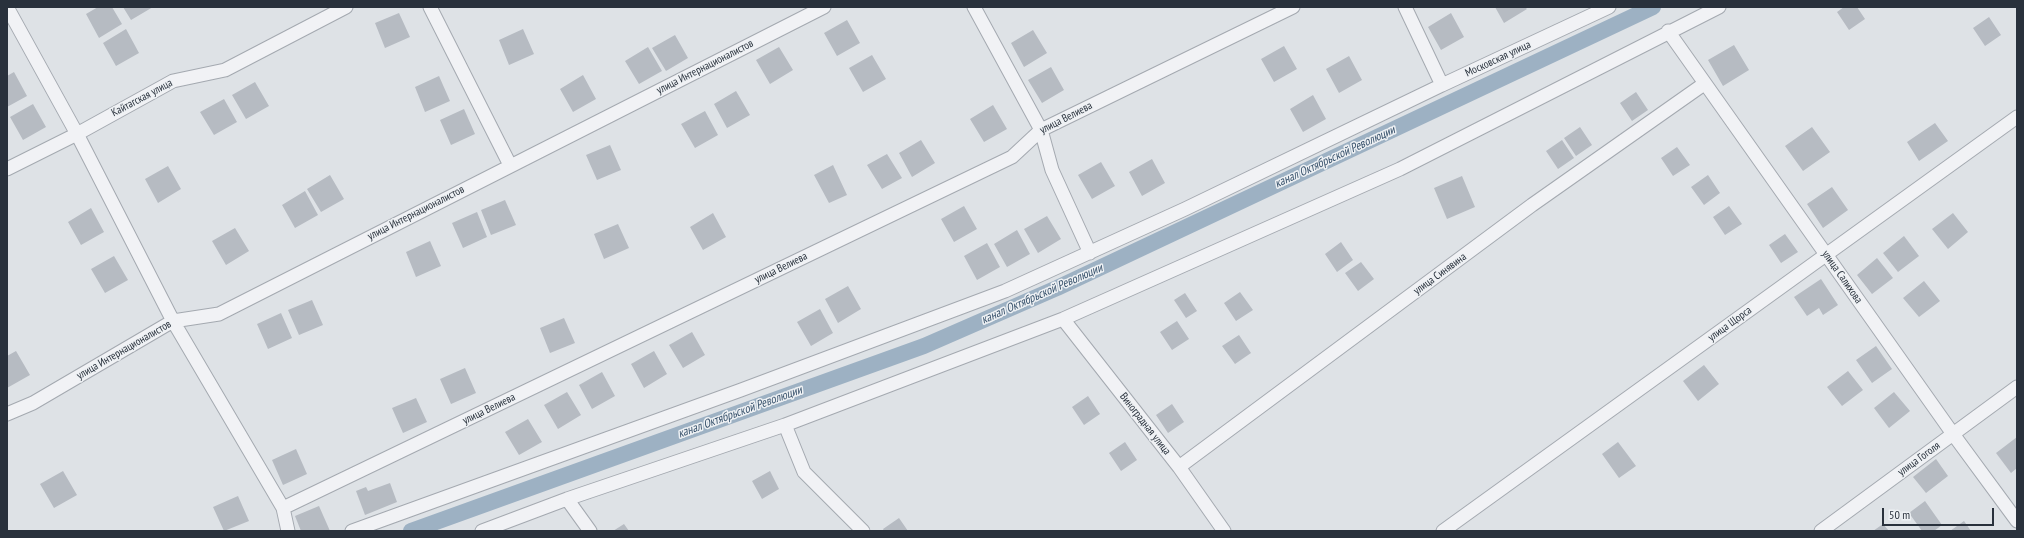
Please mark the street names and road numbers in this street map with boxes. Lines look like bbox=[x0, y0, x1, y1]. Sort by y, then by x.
street label: улица Интернационалистов bbox=[654, 37, 756, 97]
street label: Московская улица bbox=[1463, 38, 1533, 80]
street label: Кайтагская улица bbox=[109, 76, 175, 120]
street label: улица Велиева bbox=[1038, 99, 1094, 137]
street label: улица Интернационалистов bbox=[365, 183, 467, 243]
street label: улица Салихова bbox=[1819, 248, 1865, 306]
street label: улица Велиева bbox=[752, 250, 810, 286]
street label: улица Синявина bbox=[1411, 250, 1469, 298]
street label: улица Щорса bbox=[1706, 304, 1754, 344]
street label: улица Интернационалистов bbox=[74, 318, 174, 382]
street label: Виноградная улица bbox=[1117, 390, 1173, 458]
street label: улица Велиева bbox=[460, 391, 518, 427]
street label: улица Гоголя bbox=[1895, 439, 1943, 479]

